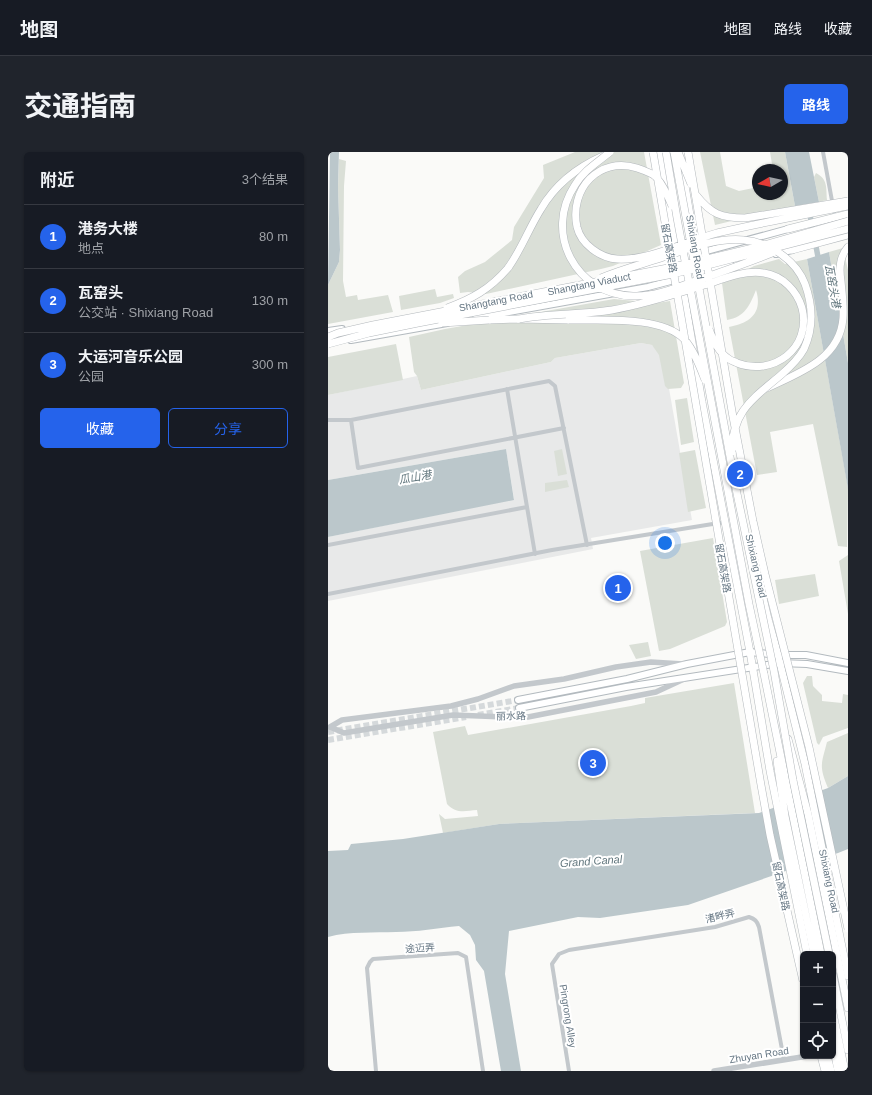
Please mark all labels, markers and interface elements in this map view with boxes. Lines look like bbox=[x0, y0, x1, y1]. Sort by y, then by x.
text: 地图 bbox=[20, 19, 58, 40]
text: 地图 bbox=[724, 21, 752, 37]
text: 路线 bbox=[774, 21, 802, 37]
text: 收藏 bbox=[824, 21, 852, 37]
button: 路线 bbox=[784, 84, 848, 124]
text: 交通指南 bbox=[24, 91, 136, 122]
north arrow bbox=[752, 164, 788, 200]
text: 附近 bbox=[40, 171, 74, 190]
text: 3个结果 bbox=[242, 172, 288, 187]
street label: Shixiang Road bbox=[684, 214, 706, 280]
text: 港务大楼 bbox=[78, 220, 138, 237]
street label: 留石高架路 bbox=[659, 222, 679, 274]
text: 1 bbox=[49, 229, 57, 244]
text: 80 m bbox=[259, 229, 288, 244]
text: 地点 bbox=[78, 241, 104, 256]
water label: 瓦窑头港 bbox=[823, 263, 843, 311]
street label: Shangtang Viaduct bbox=[547, 271, 632, 297]
text: 瓦窑头 bbox=[78, 284, 123, 301]
street label: Shangtang Road bbox=[458, 288, 534, 314]
text: 2 bbox=[49, 293, 57, 308]
text: 130 m bbox=[252, 293, 288, 308]
text: 公交站 · Shixiang Road bbox=[78, 305, 213, 320]
text: 大运河音乐公园 bbox=[78, 348, 183, 365]
text: 3 bbox=[49, 357, 57, 372]
text: 300 m bbox=[252, 357, 288, 372]
text: 公园 bbox=[78, 369, 104, 384]
button: 收藏 bbox=[40, 408, 160, 448]
button: 分享 bbox=[168, 408, 288, 448]
pin: 2 bbox=[727, 459, 753, 489]
water label: 瓜山港 bbox=[398, 468, 434, 486]
your location bbox=[655, 533, 675, 553]
street label: Shixiang Road bbox=[743, 533, 769, 599]
street label: 留石高架路 bbox=[713, 542, 733, 594]
pin: 1 bbox=[605, 573, 631, 603]
street label: 丽水路 bbox=[496, 710, 526, 722]
pin: 3 bbox=[580, 748, 606, 778]
street label: Shixiang Road bbox=[817, 848, 841, 914]
water label: Grand Canal bbox=[559, 853, 623, 869]
street label: 留石高架路 bbox=[770, 860, 792, 912]
street label: 渚畔弄 bbox=[704, 907, 736, 925]
street label: 途迈弄 bbox=[405, 941, 435, 955]
map controls bbox=[800, 951, 836, 1059]
button: + bbox=[800, 951, 836, 987]
street label: Pingrong Alley bbox=[558, 984, 578, 1048]
button: − bbox=[800, 987, 836, 1023]
button: locate bbox=[800, 1023, 836, 1059]
street label: Zhuyan Road bbox=[728, 1045, 790, 1065]

